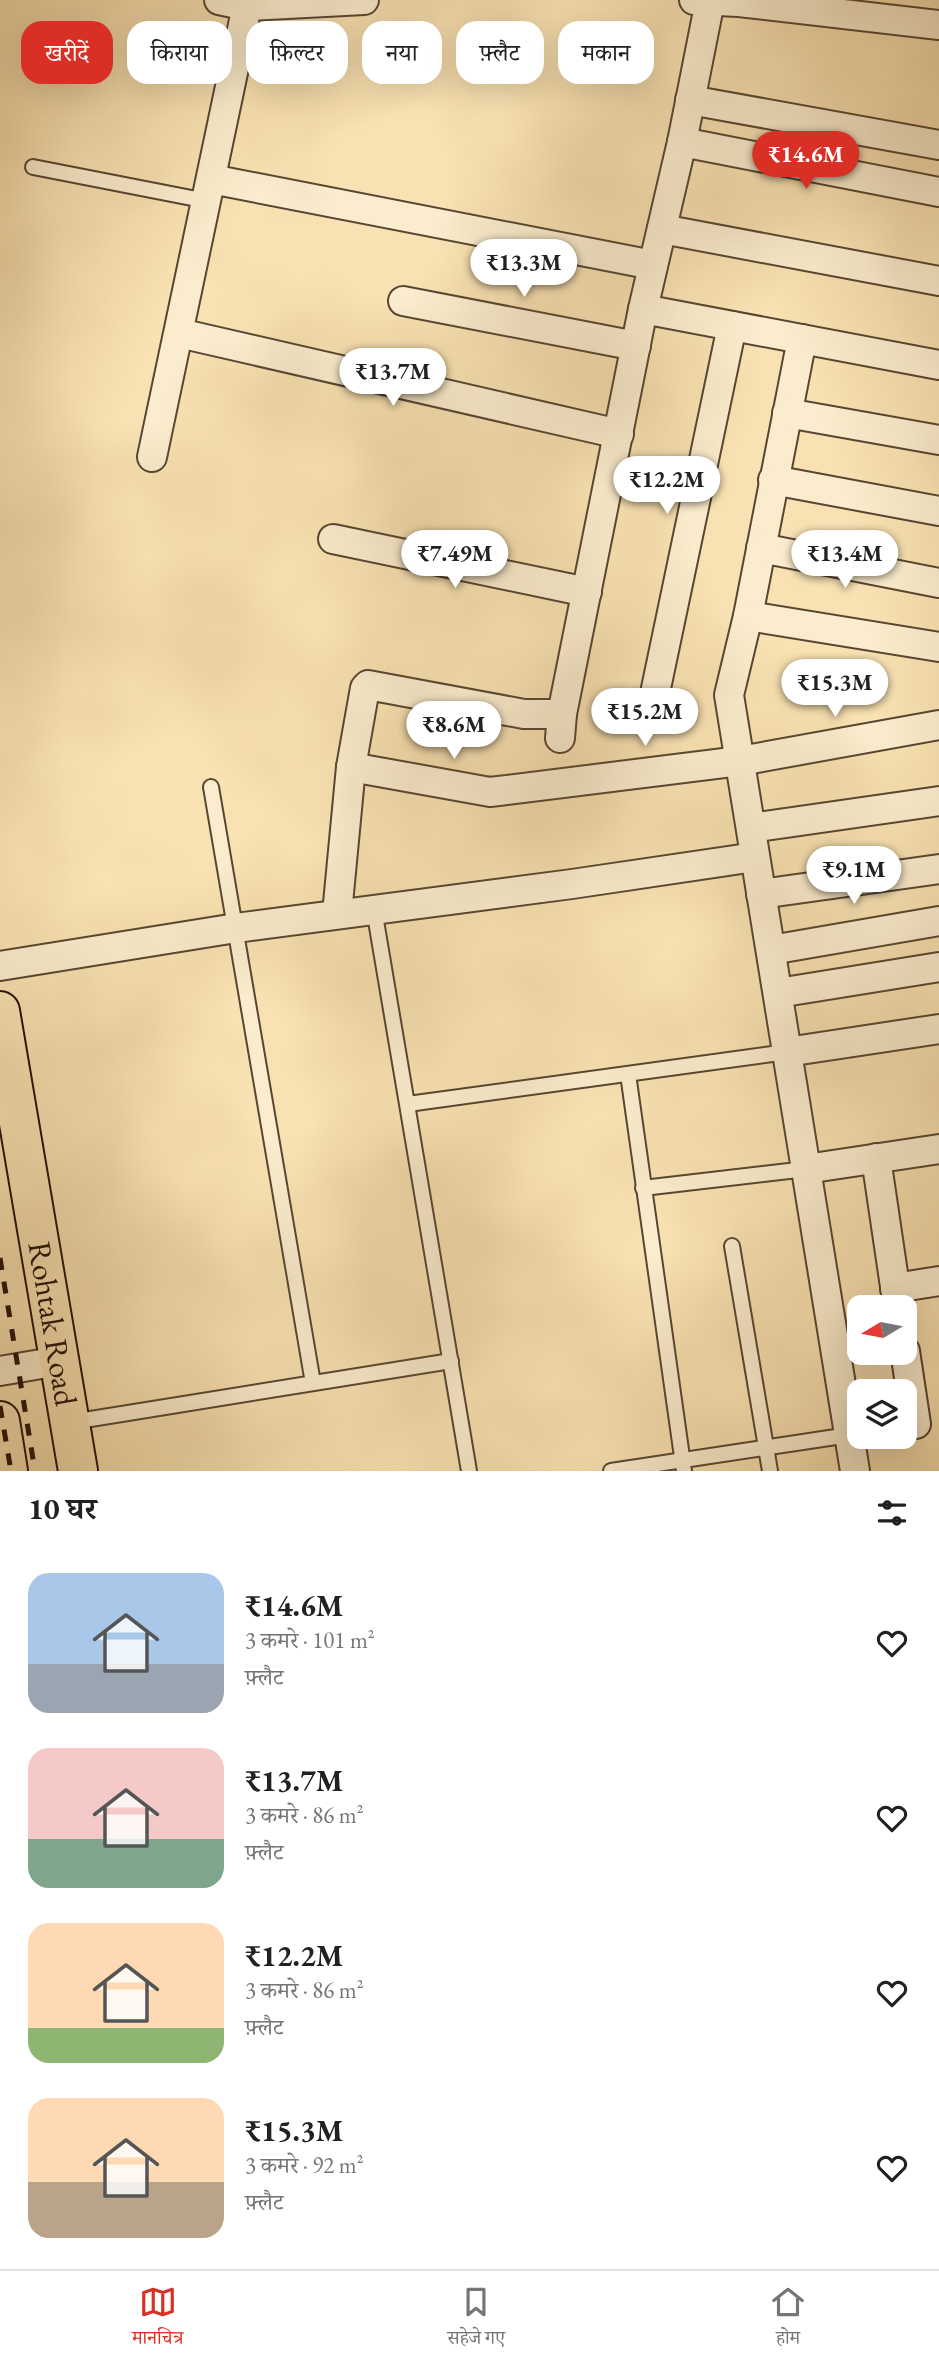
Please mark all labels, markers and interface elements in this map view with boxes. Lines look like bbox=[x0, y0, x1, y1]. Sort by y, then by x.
chip: खरीदें bbox=[21, 21, 113, 84]
chip: किराया bbox=[127, 21, 232, 84]
chip: फ़िल्टर bbox=[246, 21, 348, 84]
chip: नया bbox=[362, 21, 442, 84]
chip: फ़्लैट bbox=[456, 21, 544, 84]
chip: मकान bbox=[558, 21, 654, 84]
pin: ₹14.6M bbox=[749, 132, 863, 191]
text: ₹14.6M bbox=[768, 139, 844, 169]
pin: ₹13.3M bbox=[467, 240, 581, 299]
text: ₹13.3M bbox=[486, 247, 562, 277]
pin: ₹13.7M bbox=[336, 348, 450, 408]
text: ₹13.7M bbox=[355, 356, 431, 386]
pin: ₹12.2M bbox=[610, 456, 724, 516]
text: ₹12.2M bbox=[629, 464, 705, 494]
pin: ₹7.49M bbox=[398, 530, 512, 590]
pin: ₹13.4M bbox=[788, 530, 902, 590]
text: ₹7.49M bbox=[417, 538, 493, 568]
text: ₹13.4M bbox=[807, 538, 883, 568]
pin: ₹15.3M bbox=[778, 660, 892, 719]
text: ₹15.3M bbox=[797, 667, 873, 697]
pin: ₹15.2M bbox=[588, 688, 702, 748]
text: ₹15.2M bbox=[607, 696, 683, 726]
pin: ₹8.6M bbox=[405, 702, 503, 761]
text: ₹8.6M bbox=[422, 709, 486, 739]
pin: ₹9.1M bbox=[805, 846, 903, 906]
text: ₹9.1M bbox=[822, 854, 886, 884]
street label: Rohtak Road bbox=[18, 1238, 88, 1410]
north arrow bbox=[847, 1295, 917, 1365]
map controls bbox=[847, 1295, 917, 1449]
button: layers bbox=[847, 1379, 917, 1449]
text: 10 घर bbox=[28, 1489, 97, 1528]
icon: filters bbox=[873, 1494, 911, 1532]
text: ₹14.6M bbox=[245, 1586, 343, 1625]
icon: home bbox=[84, 1601, 168, 1685]
icon: heart bbox=[873, 1624, 911, 1662]
text: 3 कमरे · 101 m² bbox=[245, 1625, 375, 1655]
text: फ़्लैट bbox=[245, 1662, 283, 1692]
text: ₹13.7M bbox=[245, 1761, 343, 1800]
icon: home bbox=[84, 1776, 168, 1860]
icon: heart bbox=[873, 1799, 911, 1837]
text: 3 कमरे · 86 m² bbox=[245, 1800, 364, 1830]
text: फ़्लैट bbox=[245, 1837, 283, 1867]
text: ₹12.2M bbox=[245, 1936, 343, 1975]
icon: home bbox=[84, 1951, 168, 2035]
icon: heart bbox=[873, 1974, 911, 2012]
text: 3 कमरे · 86 m² bbox=[245, 1975, 364, 2005]
text: फ़्लैट bbox=[245, 2012, 283, 2042]
text: ₹15.3M bbox=[245, 2111, 343, 2150]
icon: home bbox=[84, 2126, 168, 2210]
icon: heart bbox=[873, 2149, 911, 2187]
text: 3 कमरे · 92 m² bbox=[245, 2150, 364, 2180]
text: फ़्लैट bbox=[245, 2187, 283, 2217]
tab: मानचित्र bbox=[132, 2283, 183, 2356]
tab: सहेजे गए bbox=[447, 2283, 505, 2356]
tab: होम bbox=[769, 2283, 807, 2356]

